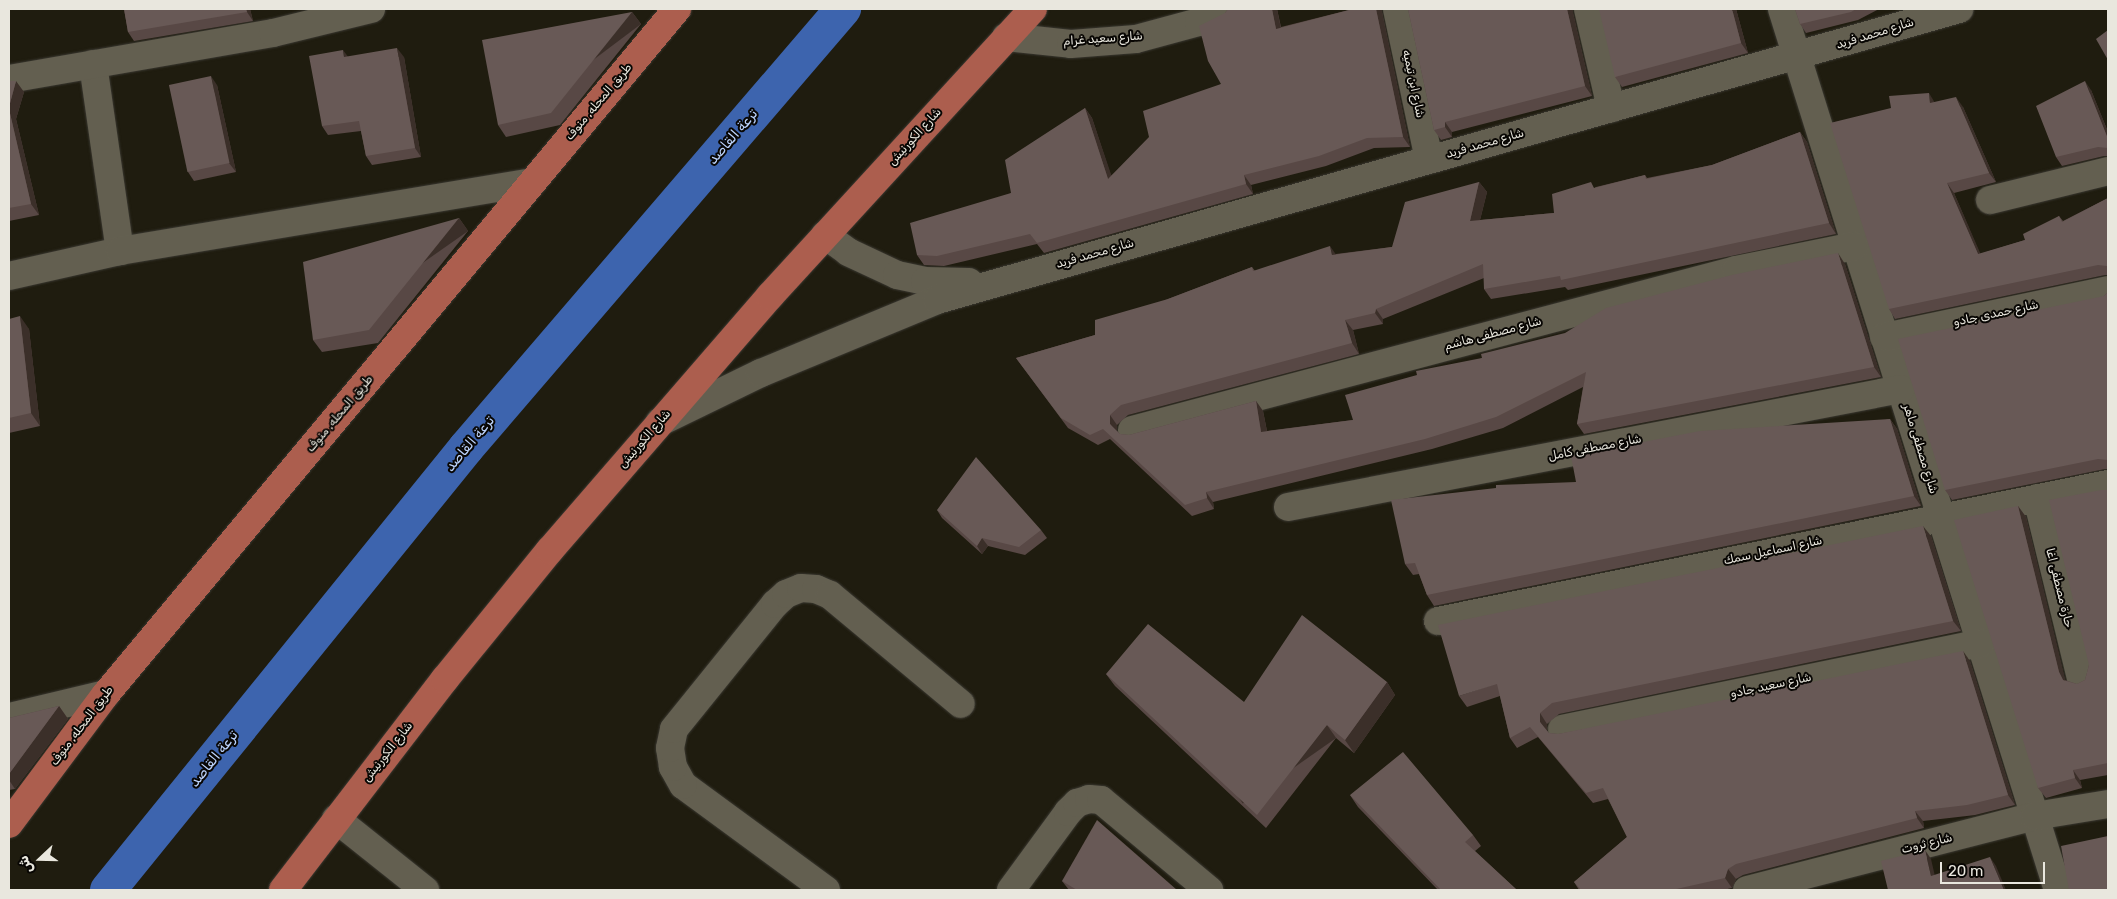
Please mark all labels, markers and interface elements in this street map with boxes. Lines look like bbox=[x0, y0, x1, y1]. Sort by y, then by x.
street label: شارع محمد فريد bbox=[1834, 15, 1916, 53]
street label: شارع سعيد غرام bbox=[1063, 29, 1143, 49]
street label: شارع ابن تيميه bbox=[1399, 49, 1427, 119]
street label: طريق المحله, منوف bbox=[563, 61, 635, 143]
street label: شارع الكورنيش bbox=[885, 105, 945, 169]
water label: ترعة القاصد bbox=[704, 106, 762, 168]
street label: شارع محمد فريد bbox=[1444, 126, 1526, 162]
street label: شارع محمد فريد bbox=[1054, 236, 1136, 272]
street label: شارع حمدى جادو bbox=[1952, 298, 2040, 330]
street label: شارع مصطفى هاشم bbox=[1443, 314, 1543, 354]
street label: طريق المحله, منوف bbox=[304, 373, 376, 455]
street label: شارع مصطفى ماهر bbox=[1899, 402, 1941, 496]
street label: شارع الكورنيش bbox=[616, 407, 674, 471]
water label: ترعة القاصد bbox=[442, 413, 498, 475]
street label: شارع مصطفى كامل bbox=[1547, 432, 1643, 464]
street label: شارع اسماعيل سمك bbox=[1722, 534, 1824, 568]
street label: حارة مصطفى اغا bbox=[2042, 547, 2076, 629]
street label: شارع سعيد جادو bbox=[1729, 670, 1813, 702]
street label: طريق المحله, منوف bbox=[47, 683, 117, 769]
street label: شارع الكورنيش bbox=[360, 719, 416, 785]
water label: ترعة القاصد bbox=[186, 727, 242, 791]
street label: شارع ثروت bbox=[1900, 831, 1954, 857]
north arrow bbox=[15, 834, 65, 884]
scale bar bbox=[1942, 852, 2047, 884]
text: ش bbox=[14, 853, 37, 876]
text: 20 m bbox=[1948, 862, 1983, 880]

